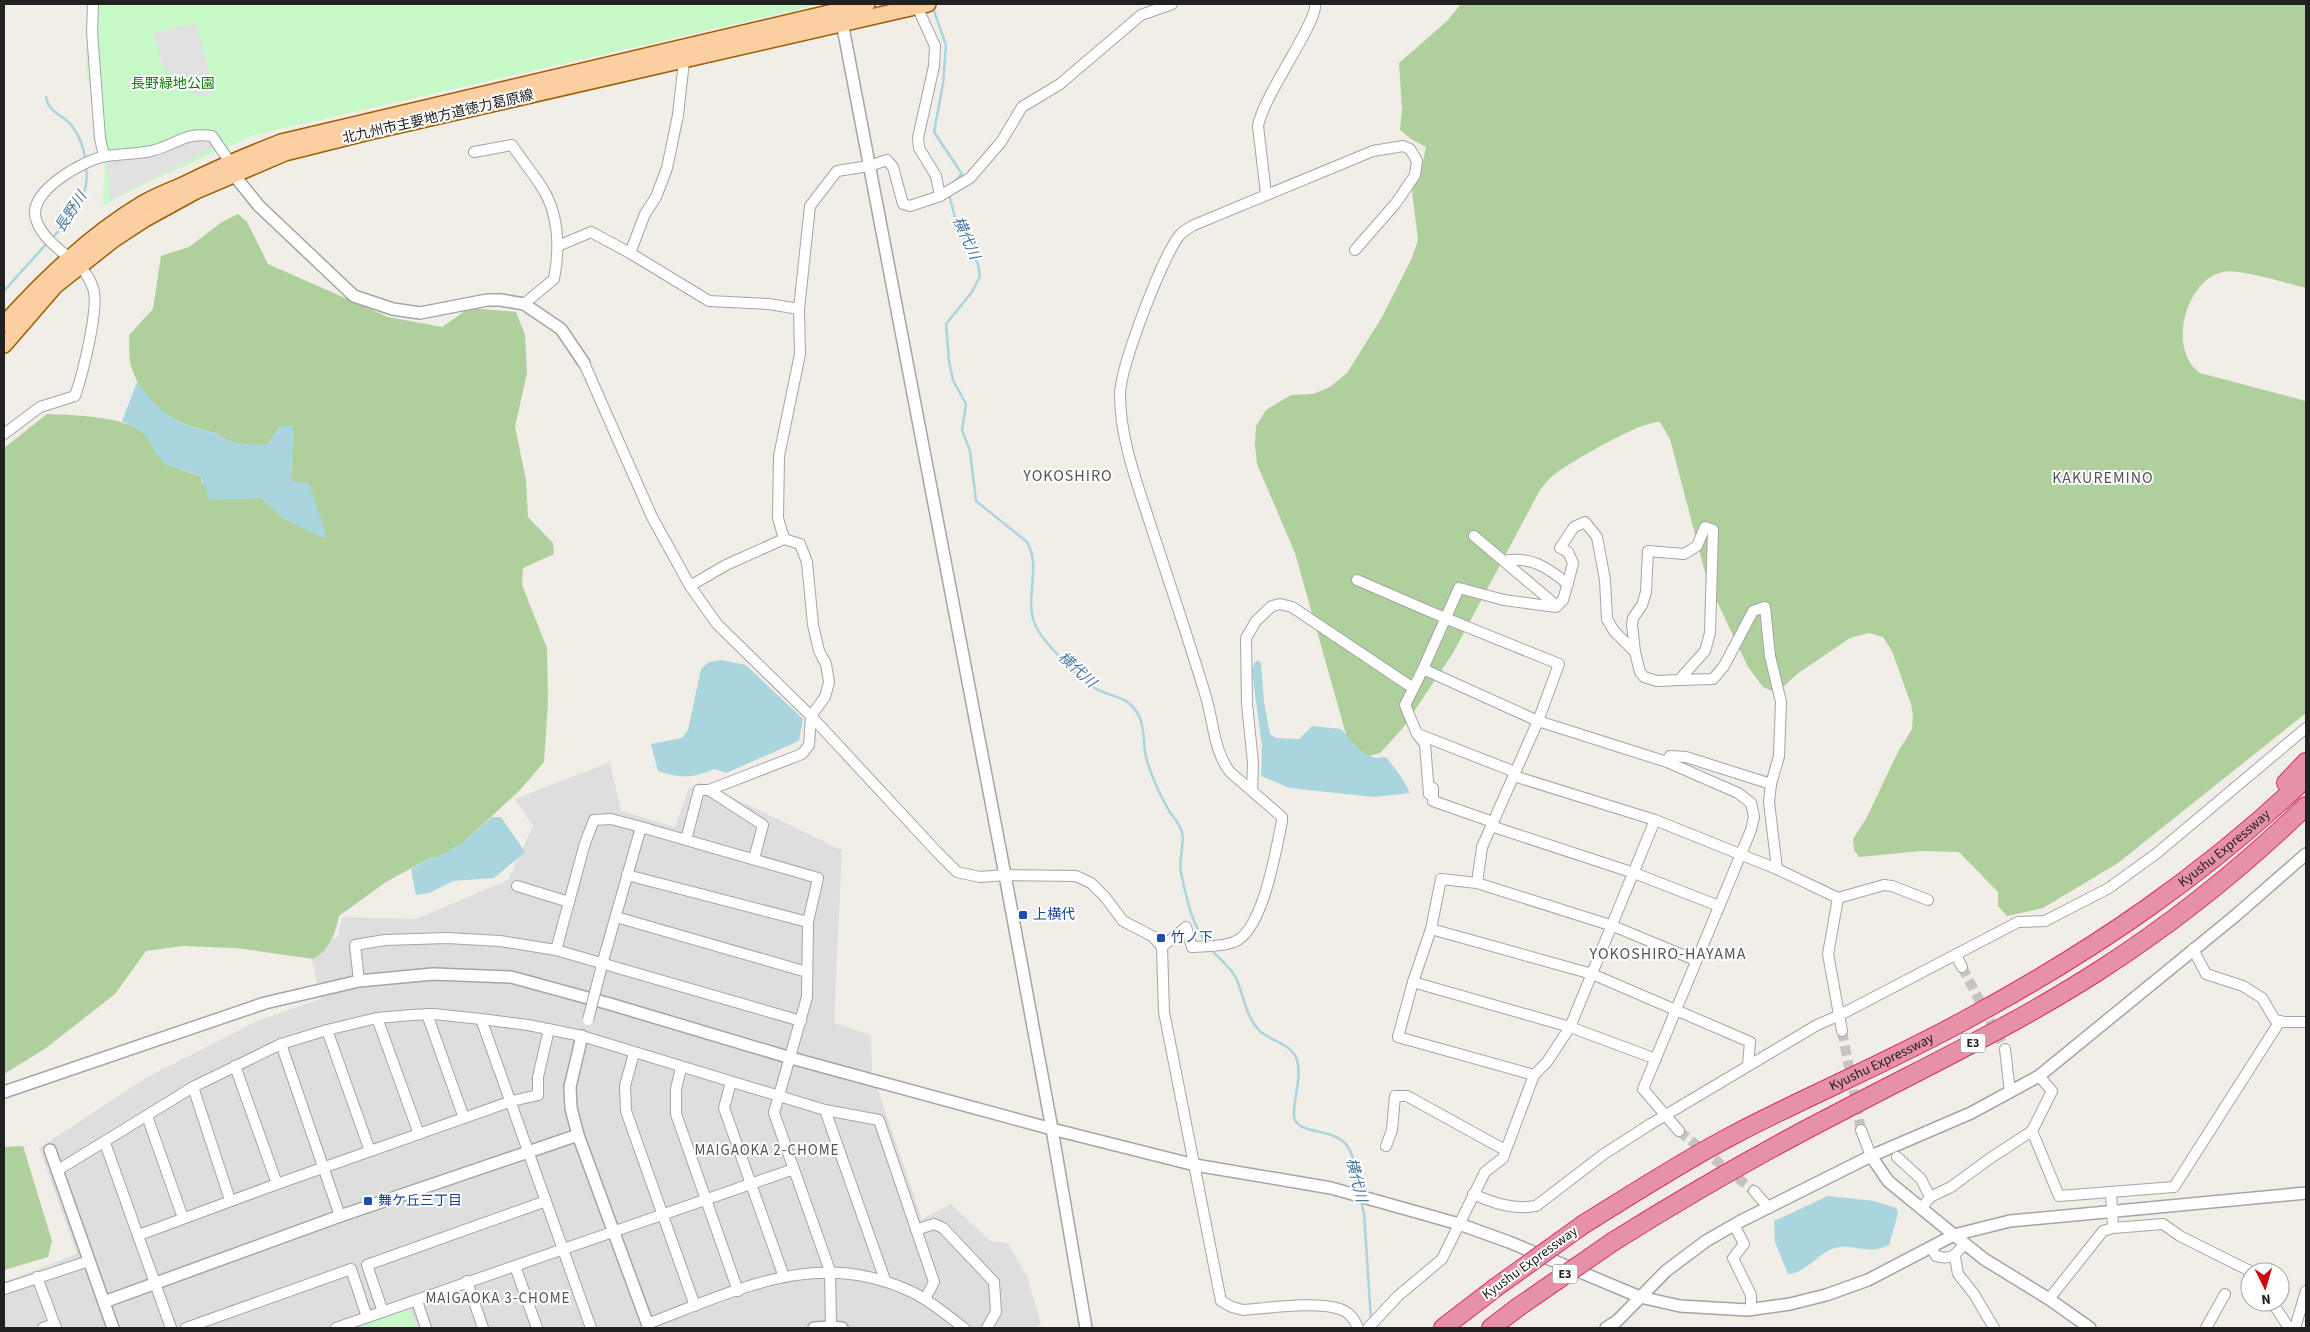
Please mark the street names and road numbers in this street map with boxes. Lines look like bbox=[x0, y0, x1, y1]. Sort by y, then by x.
street label: 北九州市主要地方道徳力葛原線 bbox=[340, 85, 536, 149]
street label: Kyushu Expressway bbox=[2174, 805, 2275, 892]
street label: Kyushu Expressway bbox=[1826, 1028, 1938, 1096]
road number: E3 bbox=[1960, 1034, 1986, 1052]
street label: Kyushu Expressway bbox=[1478, 1221, 1582, 1305]
road number: E3 bbox=[1552, 1264, 1578, 1284]

